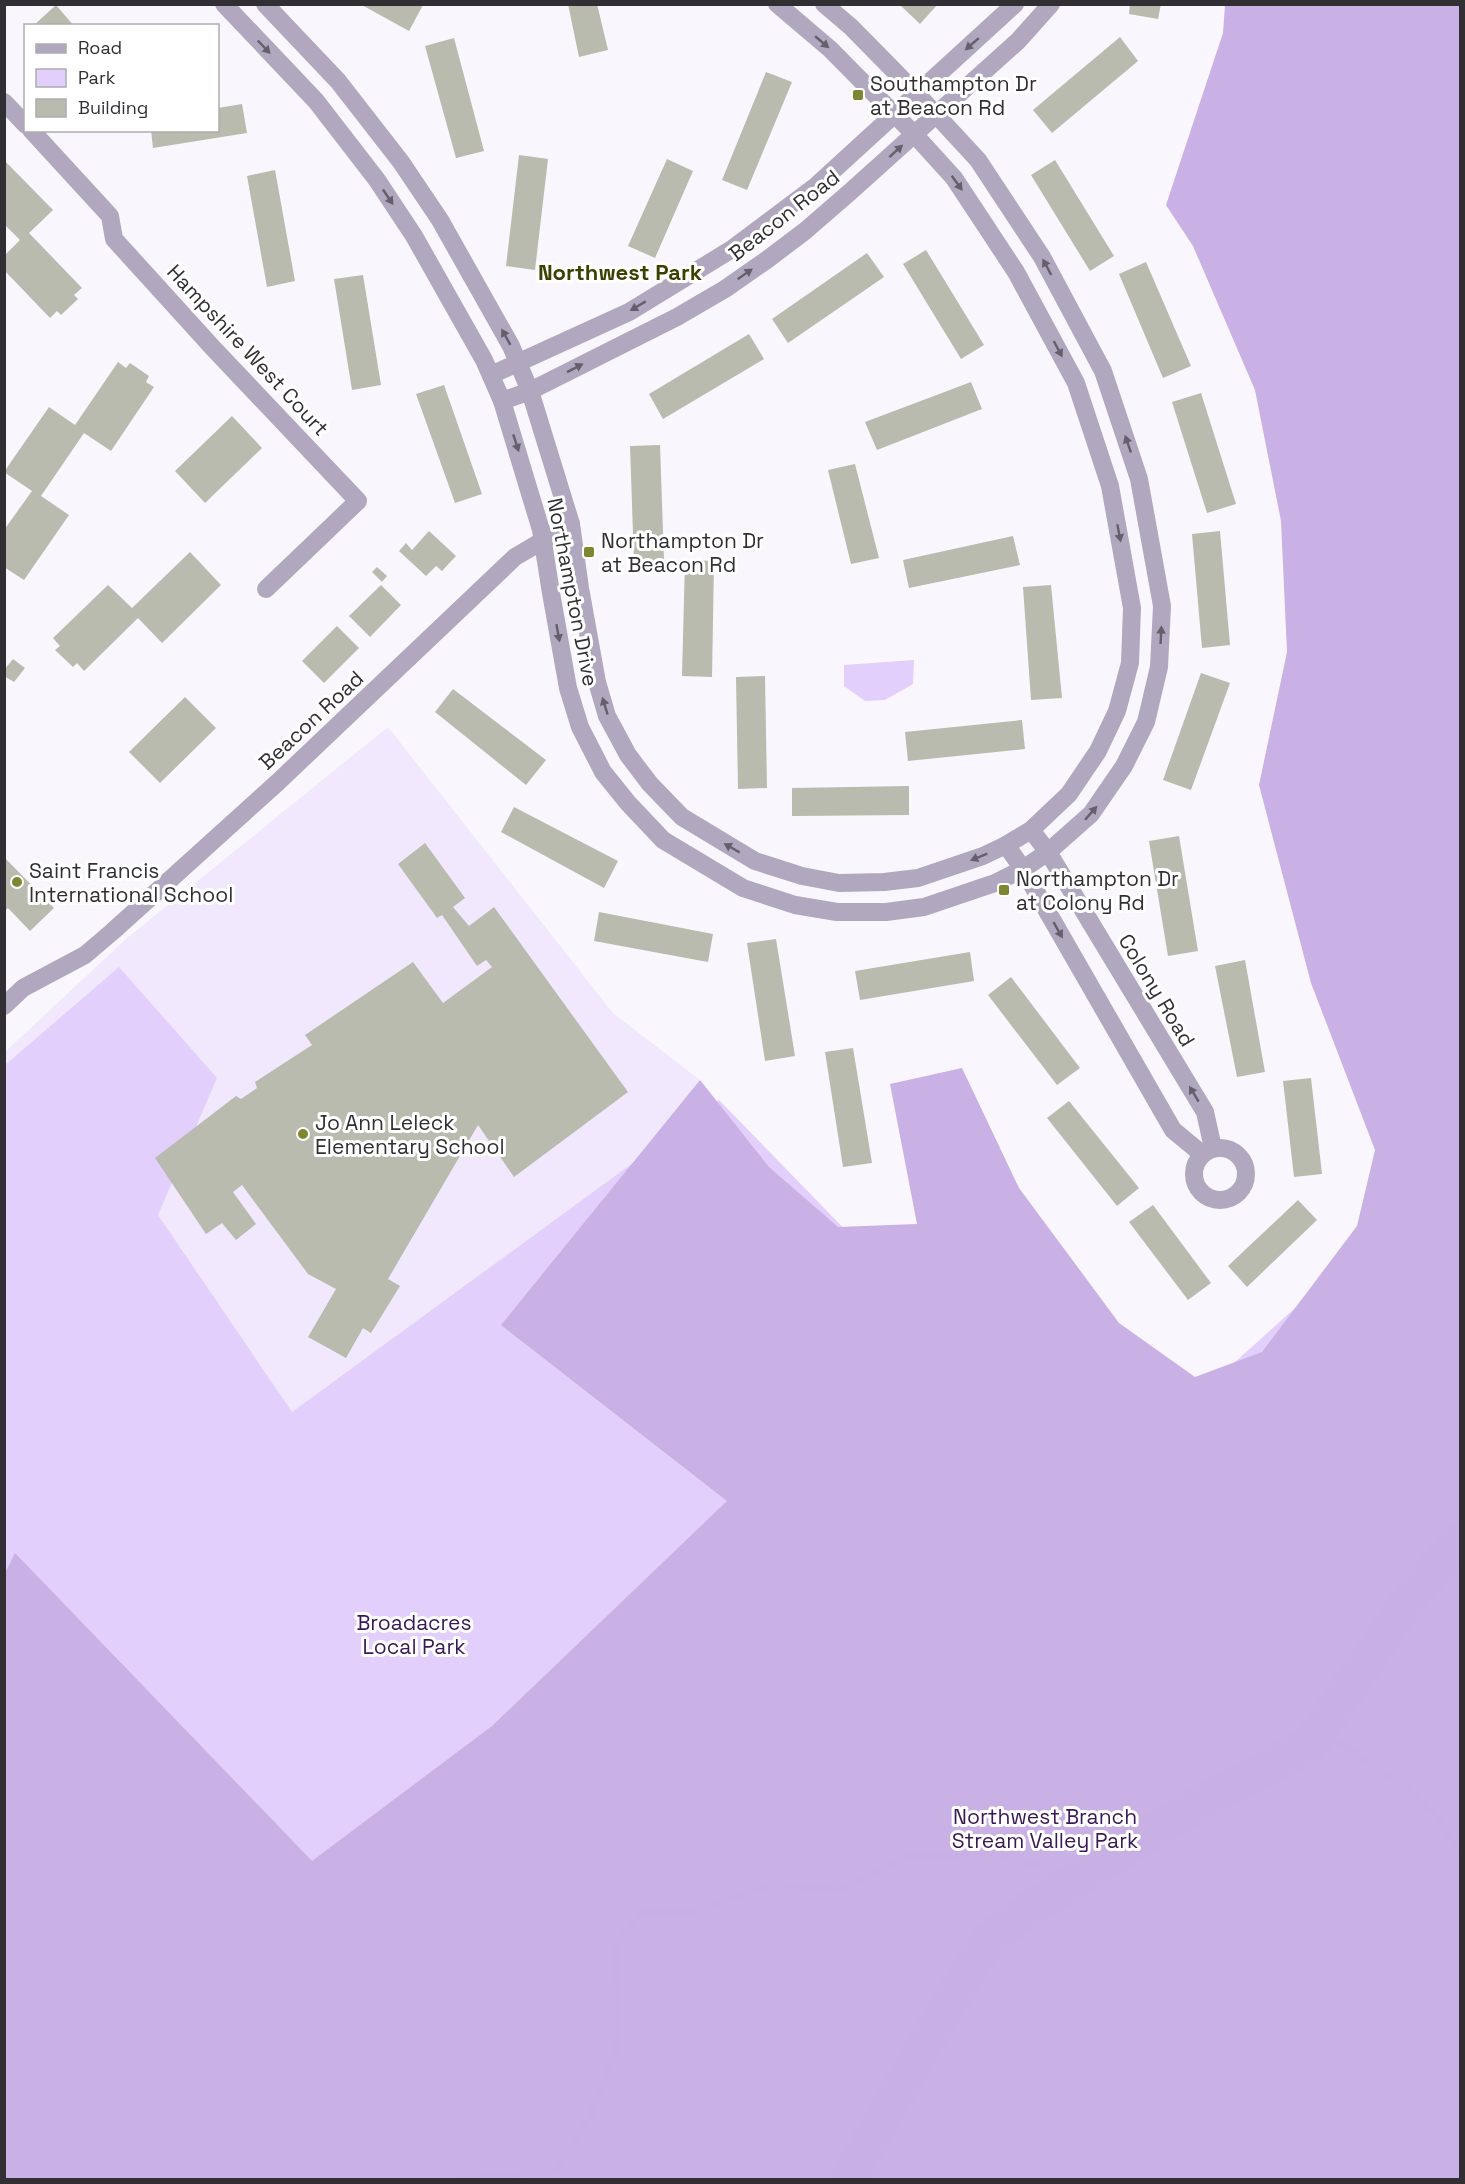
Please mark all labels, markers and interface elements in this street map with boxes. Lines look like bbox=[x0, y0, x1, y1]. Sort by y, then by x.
legend bbox=[24, 24, 219, 132]
one-way arrow bbox=[814, 35, 829, 48]
text: Road bbox=[78, 36, 122, 59]
one-way arrow bbox=[965, 37, 980, 50]
one-way arrow bbox=[257, 39, 271, 54]
text: Park bbox=[78, 66, 116, 89]
place label: Southampton Dr at Beacon Rd bbox=[870, 70, 1037, 121]
marker: Southampton Dr at Beacon Rd bbox=[851, 88, 865, 102]
text: Building bbox=[78, 96, 148, 119]
one-way arrow bbox=[888, 144, 903, 158]
street label: Beacon Road bbox=[723, 163, 845, 267]
one-way arrow bbox=[950, 175, 962, 190]
one-way arrow bbox=[382, 188, 394, 204]
district label: Northwest Park bbox=[538, 258, 703, 286]
one-way arrow bbox=[1042, 258, 1052, 275]
street label: Hampshire West Court bbox=[161, 259, 335, 441]
one-way arrow bbox=[737, 268, 753, 280]
one-way arrow bbox=[630, 301, 646, 312]
one-way arrow bbox=[501, 328, 511, 345]
one-way arrow bbox=[1053, 341, 1062, 358]
one-way arrow bbox=[566, 364, 583, 373]
one-way arrow bbox=[512, 434, 521, 452]
one-way arrow bbox=[1122, 435, 1132, 453]
street label: Northampton Drive bbox=[541, 495, 605, 689]
one-way arrow bbox=[1115, 524, 1124, 543]
place label: Northampton Dr at Beacon Rd bbox=[601, 527, 764, 578]
marker: Northampton Dr at Beacon Rd bbox=[582, 545, 596, 559]
one-way arrow bbox=[553, 624, 562, 643]
one-way arrow bbox=[1156, 625, 1165, 644]
street label: Beacon Road bbox=[253, 665, 369, 775]
one-way arrow bbox=[599, 697, 609, 715]
one-way arrow bbox=[1084, 805, 1098, 820]
one-way arrow bbox=[724, 842, 740, 853]
one-way arrow bbox=[970, 852, 988, 862]
place label: Saint Francis International School bbox=[29, 857, 233, 908]
place label: Northampton Dr at Colony Rd bbox=[1016, 865, 1179, 916]
marker: Saint Francis International School bbox=[10, 875, 24, 889]
marker: Northampton Dr at Colony Rd bbox=[997, 883, 1011, 897]
one-way arrow bbox=[1053, 922, 1063, 939]
street label: Colony Road bbox=[1113, 929, 1201, 1051]
one-way arrow bbox=[1188, 1086, 1199, 1102]
place label: Jo Ann Leleck Elementary School bbox=[315, 1109, 505, 1160]
marker: Jo Ann Leleck Elementary School bbox=[296, 1127, 310, 1141]
park label: Broadacres Local Park bbox=[356, 1609, 472, 1660]
park label: Northwest Branch Stream Valley Park bbox=[952, 1803, 1138, 1854]

